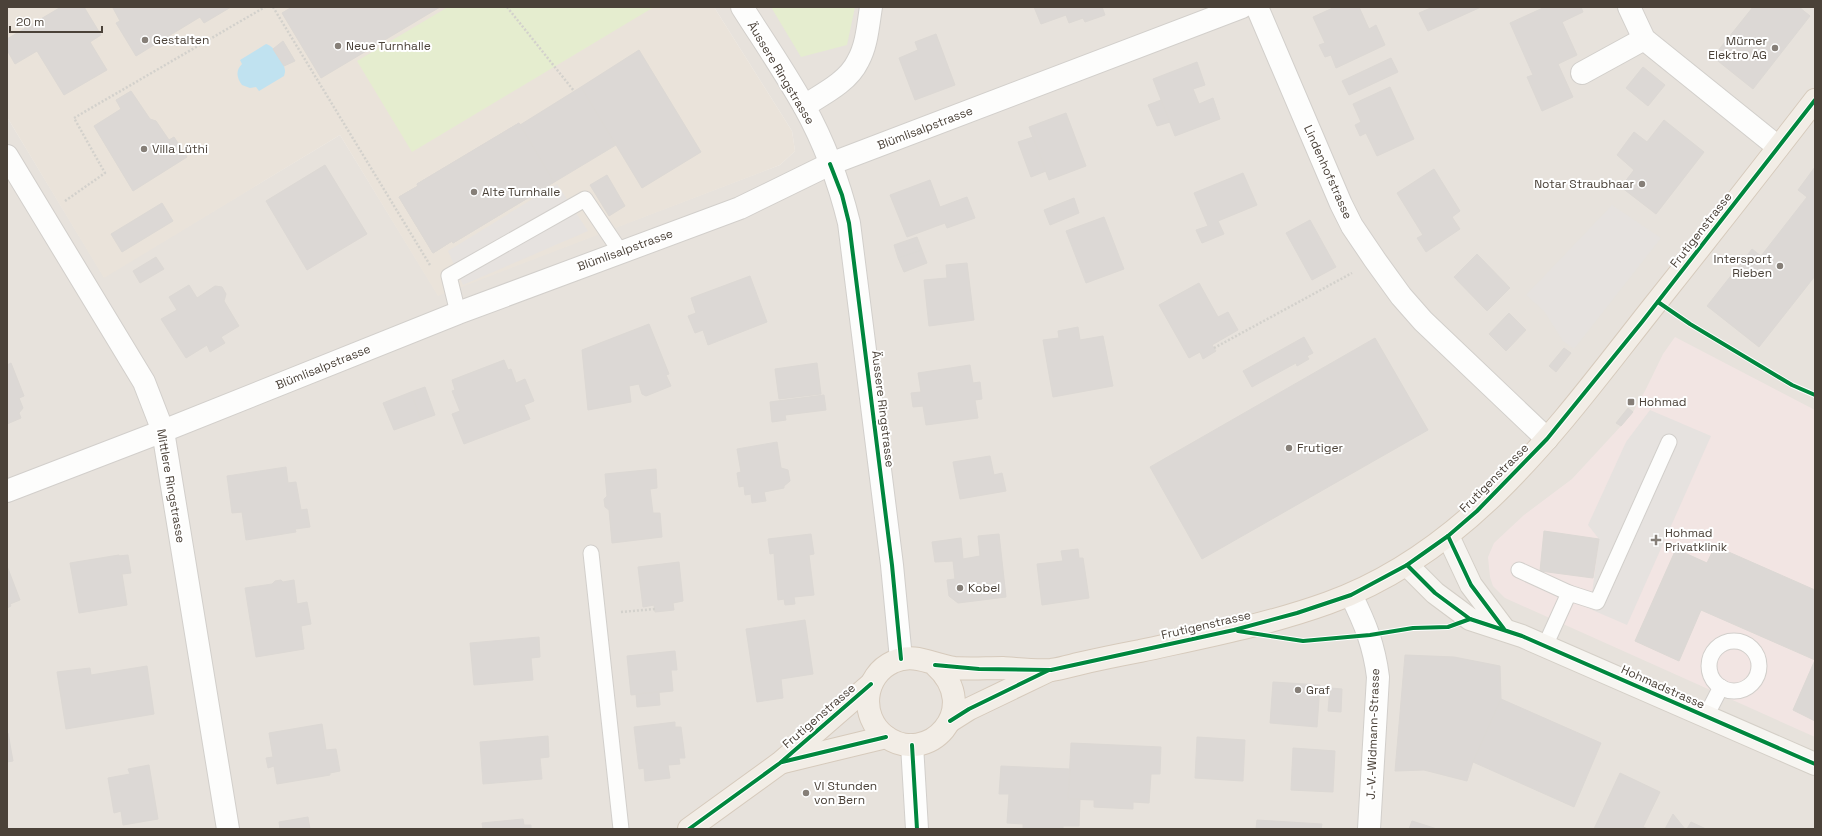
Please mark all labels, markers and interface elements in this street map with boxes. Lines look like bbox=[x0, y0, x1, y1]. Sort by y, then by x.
scale bar bbox=[10, 8, 102, 34]
text: 20 m bbox=[16, 14, 44, 30]
street label: Äussere Ringstrasse bbox=[744, 19, 818, 127]
place label: Gestalten bbox=[153, 32, 209, 48]
place label: Mürner Elektro AG bbox=[1708, 33, 1767, 63]
marker: Gestalten bbox=[140, 35, 150, 45]
place label: Neue Turnhalle bbox=[346, 38, 431, 54]
marker: Neue Turnhalle bbox=[333, 41, 343, 51]
marker: Mürner Elektro AG bbox=[1770, 43, 1780, 53]
street label: Blümlisalpstrasse bbox=[875, 102, 975, 154]
street label: Lindenhofstrasse bbox=[1300, 122, 1356, 222]
place label: Villa Lüthi bbox=[152, 141, 208, 157]
marker: Villa Lüthi bbox=[139, 144, 149, 154]
place label: Notar Straubhaar bbox=[1534, 176, 1634, 192]
marker: Notar Straubhaar bbox=[1637, 179, 1647, 189]
place label: Alte Turnhalle bbox=[482, 184, 560, 200]
marker: Alte Turnhalle bbox=[469, 187, 479, 197]
street label: Frutigenstrasse bbox=[1666, 189, 1736, 271]
street label: Blümlisalpstrasse bbox=[575, 225, 675, 275]
place label: Intersport Rieben bbox=[1714, 251, 1772, 281]
marker: Intersport Rieben bbox=[1775, 261, 1785, 271]
street label: Blümlisalpstrasse bbox=[273, 341, 373, 393]
street label: Äussere Ringstrasse bbox=[868, 350, 898, 468]
place label: Hohmad bbox=[1639, 394, 1686, 410]
marker: Hohmad bbox=[1626, 397, 1636, 407]
street label: Mittlere Ringstrasse bbox=[153, 428, 189, 544]
place label: Frutiger bbox=[1297, 440, 1344, 456]
street label: Frutigenstrasse bbox=[1456, 440, 1532, 516]
marker: Frutiger bbox=[1284, 443, 1294, 453]
place label: Hohmad Privatklinik bbox=[1665, 525, 1728, 555]
marker: Hohmad Privatklinik bbox=[1650, 534, 1662, 546]
place label: Kobel bbox=[968, 580, 1000, 596]
marker: Kobel bbox=[955, 583, 965, 593]
street label: Frutigenstrasse bbox=[1160, 607, 1252, 643]
street label: Hohmadstrasse bbox=[1619, 661, 1707, 713]
street label: J.-V.-Widmann-Strasse bbox=[1363, 668, 1383, 800]
street label: Frutigenstrasse bbox=[779, 680, 859, 752]
place label: Graf bbox=[1306, 682, 1330, 698]
marker: Graf bbox=[1293, 685, 1303, 695]
place label: VI Stunden von Bern bbox=[814, 778, 877, 808]
marker: VI Stunden von Bern bbox=[801, 788, 811, 798]

